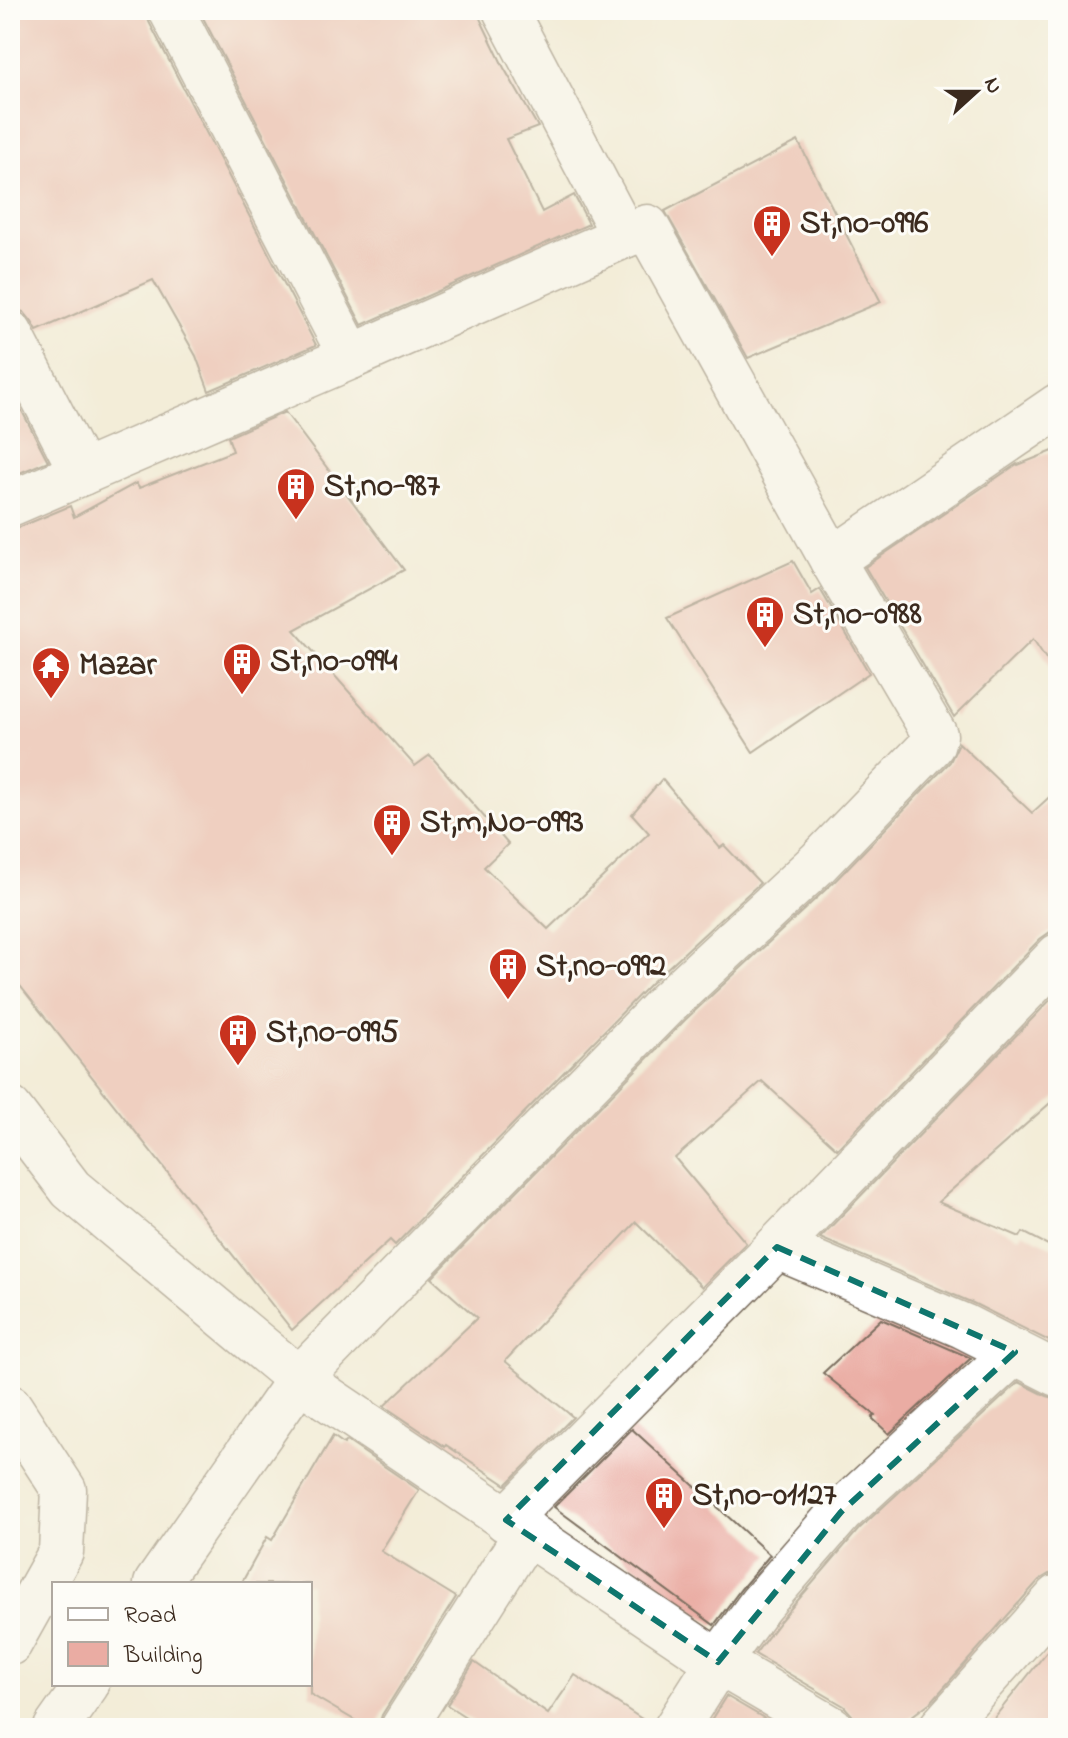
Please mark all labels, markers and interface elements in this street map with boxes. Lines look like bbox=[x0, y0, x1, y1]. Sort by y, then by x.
north arrow bbox=[936, 52, 1016, 132]
text: N bbox=[974, 73, 1009, 99]
place label: St,no-0996 bbox=[800, 201, 928, 248]
building icon: St,no-0996 bbox=[751, 203, 793, 258]
place label: St,no-987 bbox=[324, 464, 441, 511]
building icon: St,no-987 bbox=[275, 466, 317, 521]
place label: St,no-0988 bbox=[793, 592, 922, 639]
building icon: St,no-0988 bbox=[744, 594, 786, 649]
place label: St,no-0994 bbox=[270, 639, 398, 686]
building icon: St,no-0994 bbox=[221, 641, 263, 696]
place label: Mazar bbox=[79, 643, 157, 690]
temple icon: Mazar bbox=[30, 645, 72, 700]
place label: St,m,No-0993 bbox=[420, 800, 584, 847]
building icon: St,m,No-0993 bbox=[371, 802, 413, 857]
place label: St,no-0992 bbox=[536, 944, 666, 991]
building icon: St,no-0992 bbox=[487, 946, 529, 1001]
place label: St,no-0995 bbox=[266, 1010, 399, 1057]
building icon: St,no-0995 bbox=[217, 1012, 259, 1067]
place label: St,no-01127 bbox=[692, 1473, 837, 1520]
building icon: St,no-01127 bbox=[643, 1475, 685, 1530]
legend bbox=[52, 1582, 312, 1686]
text: Road bbox=[124, 1599, 177, 1634]
text: Building bbox=[123, 1639, 203, 1674]

